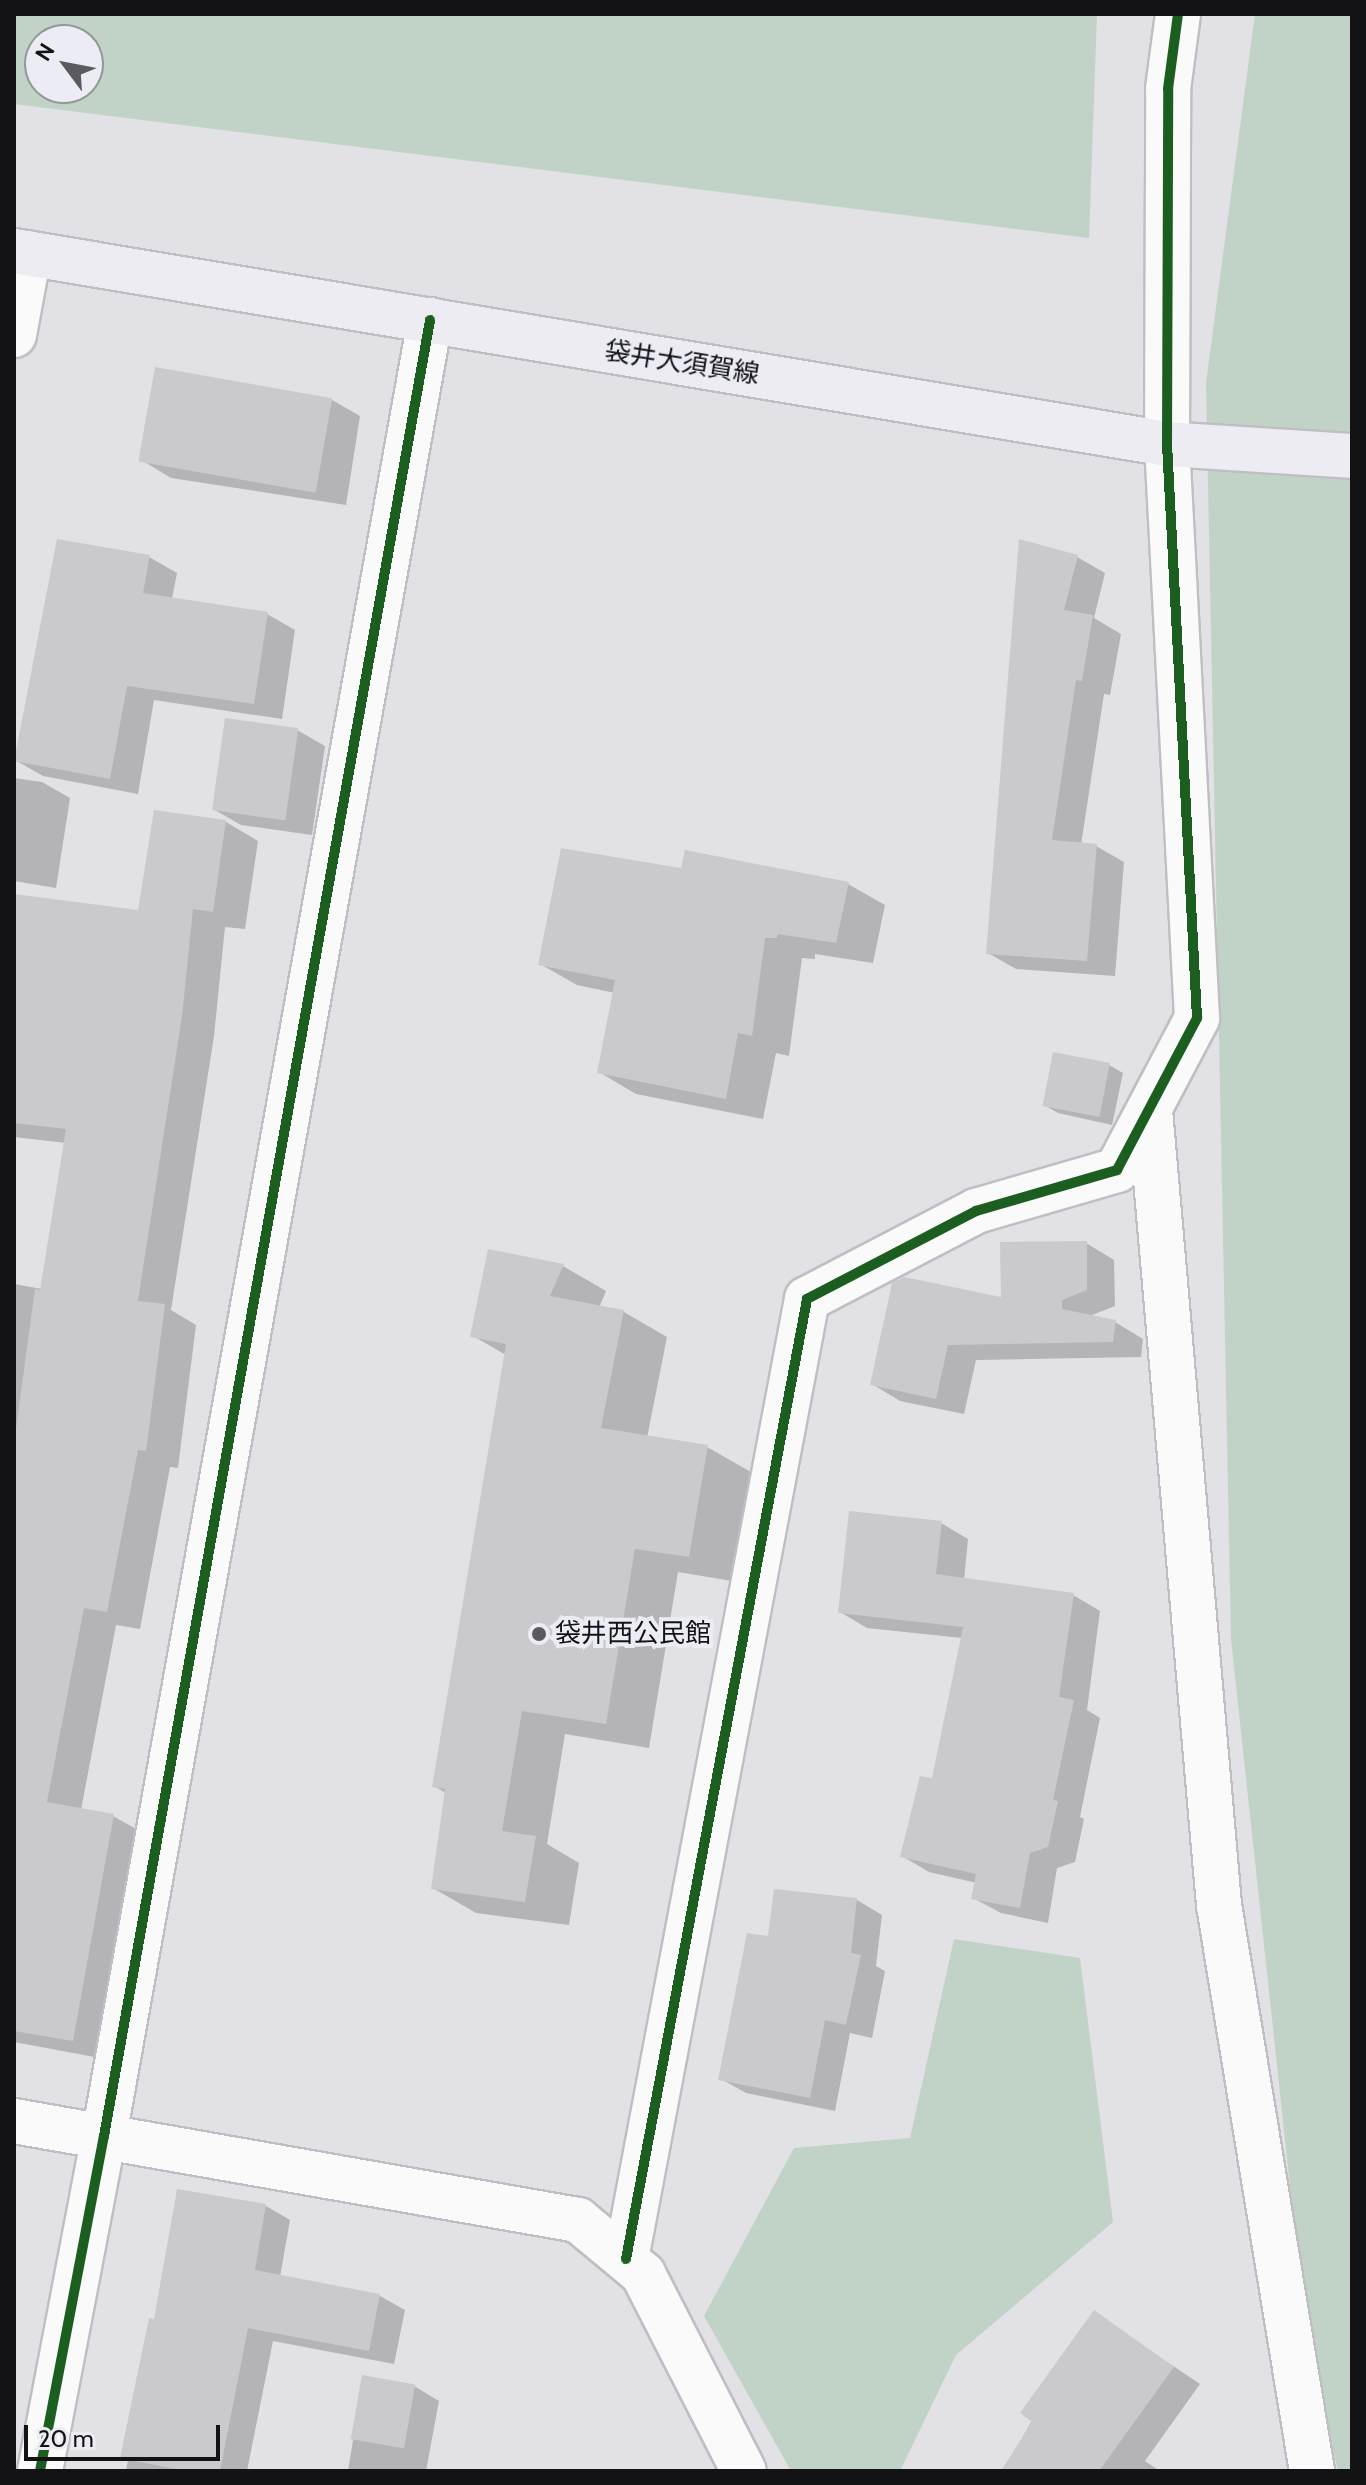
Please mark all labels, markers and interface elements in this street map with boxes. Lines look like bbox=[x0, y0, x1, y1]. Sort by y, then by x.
north arrow bbox=[24, 24, 104, 104]
text: N bbox=[29, 38, 60, 66]
street label: 袋井大須賀線 bbox=[603, 335, 761, 391]
place label: 袋井西公民館 bbox=[555, 1618, 711, 1650]
marker: 袋井西公民館 bbox=[530, 1625, 548, 1643]
scale bar bbox=[28, 2409, 224, 2459]
text: 20 m bbox=[38, 2424, 94, 2453]

